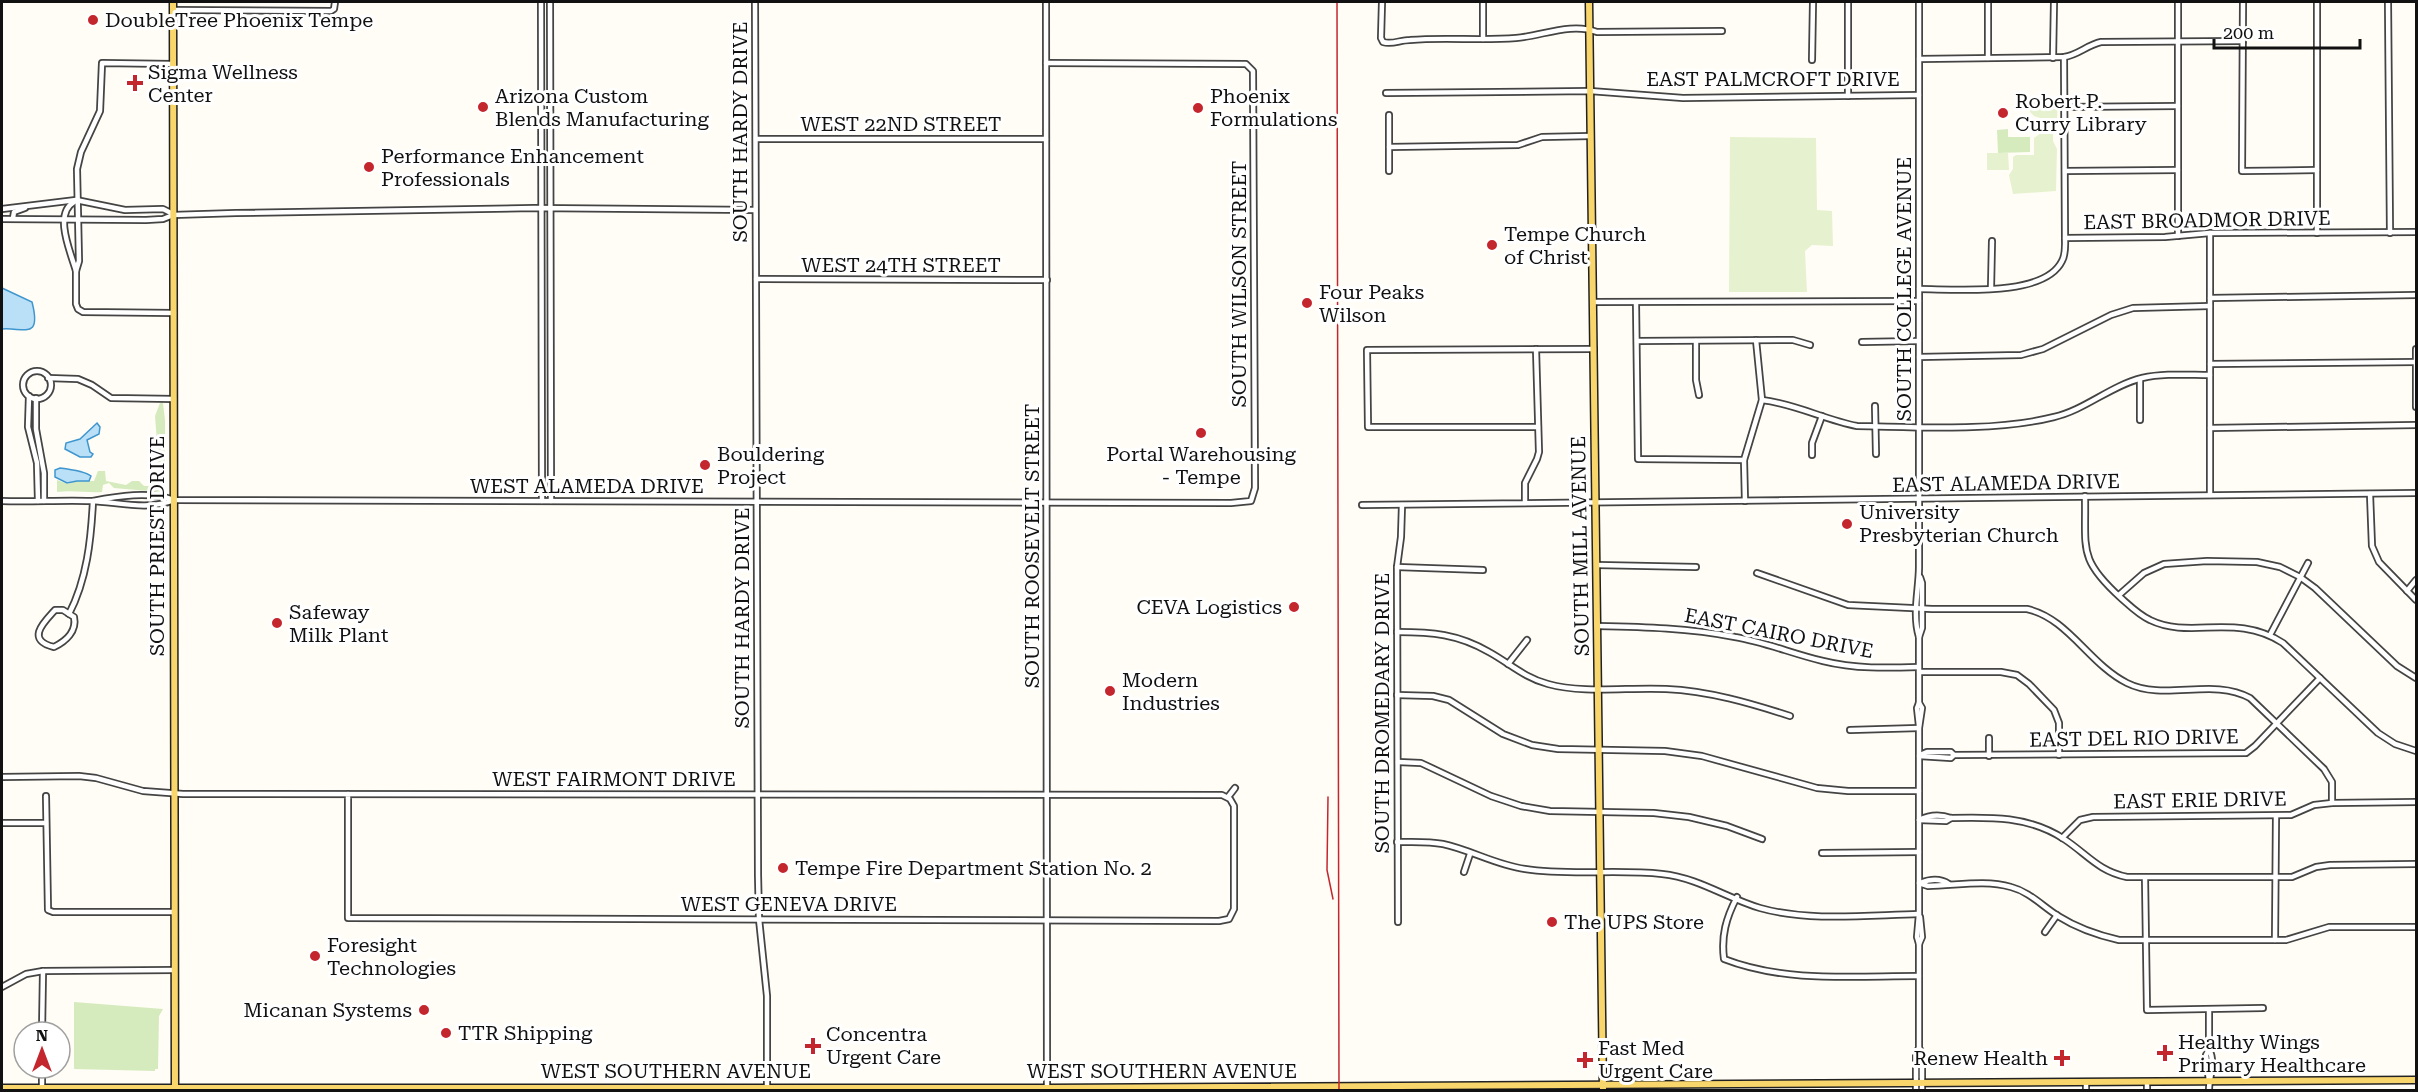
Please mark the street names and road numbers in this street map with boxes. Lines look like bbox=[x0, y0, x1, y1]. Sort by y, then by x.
street label: SOUTH HARDY DRIVE bbox=[728, 22, 752, 242]
street label: EAST PALMCROFT DRIVE bbox=[1646, 67, 1900, 91]
street label: WEST 22ND STREET bbox=[801, 112, 1001, 136]
street label: SOUTH COLLEGE AVENUE bbox=[1892, 157, 1916, 421]
street label: SOUTH WILSON STREET bbox=[1227, 161, 1251, 407]
street label: EAST BROADMOR DRIVE bbox=[2083, 206, 2331, 234]
street label: WEST 24TH STREET bbox=[801, 253, 1001, 277]
street label: SOUTH ROOSEVELT STREET bbox=[1020, 404, 1044, 688]
street label: SOUTH PRIEST DRIVE bbox=[145, 436, 169, 656]
street label: SOUTH MILL AVENUE bbox=[1566, 436, 1594, 656]
street label: EAST ALAMEDA DRIVE bbox=[1892, 469, 2120, 497]
street label: WEST ALAMEDA DRIVE bbox=[470, 474, 704, 498]
street label: SOUTH HARDY DRIVE bbox=[730, 508, 754, 728]
street label: SOUTH DROMEDARY DRIVE bbox=[1370, 573, 1394, 853]
street label: EAST CAIRO DRIVE bbox=[1682, 603, 1876, 663]
street label: EAST DEL RIO DRIVE bbox=[2029, 724, 2239, 752]
street label: WEST FAIRMONT DRIVE bbox=[492, 767, 736, 791]
street label: EAST ERIE DRIVE bbox=[2113, 786, 2287, 814]
street label: WEST GENEVA DRIVE bbox=[681, 892, 897, 916]
street label: WEST SOUTHERN AVENUE bbox=[541, 1059, 811, 1083]
street label: WEST SOUTHERN AVENUE bbox=[1027, 1059, 1297, 1083]

